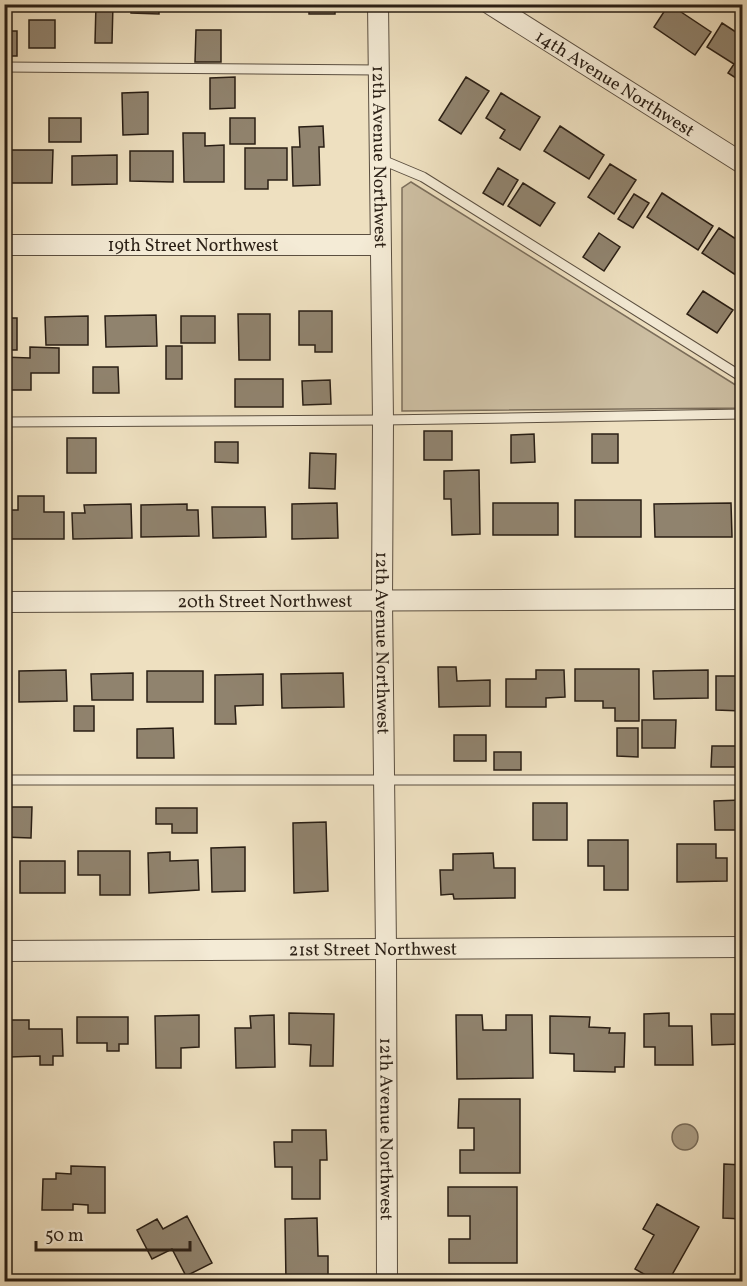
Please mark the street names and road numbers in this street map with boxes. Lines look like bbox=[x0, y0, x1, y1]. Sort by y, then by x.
street label: 14th Avenue Northwest bbox=[530, 25, 699, 144]
street label: 12th Avenue Northwest bbox=[365, 65, 392, 249]
street label: 19th Street Northwest bbox=[107, 234, 279, 259]
street label: 12th Avenue Northwest bbox=[368, 551, 395, 735]
street label: 20th Street Northwest bbox=[177, 590, 353, 615]
street label: 21st Street Northwest bbox=[289, 938, 457, 963]
street label: 12th Avenue Northwest bbox=[372, 1037, 398, 1221]

